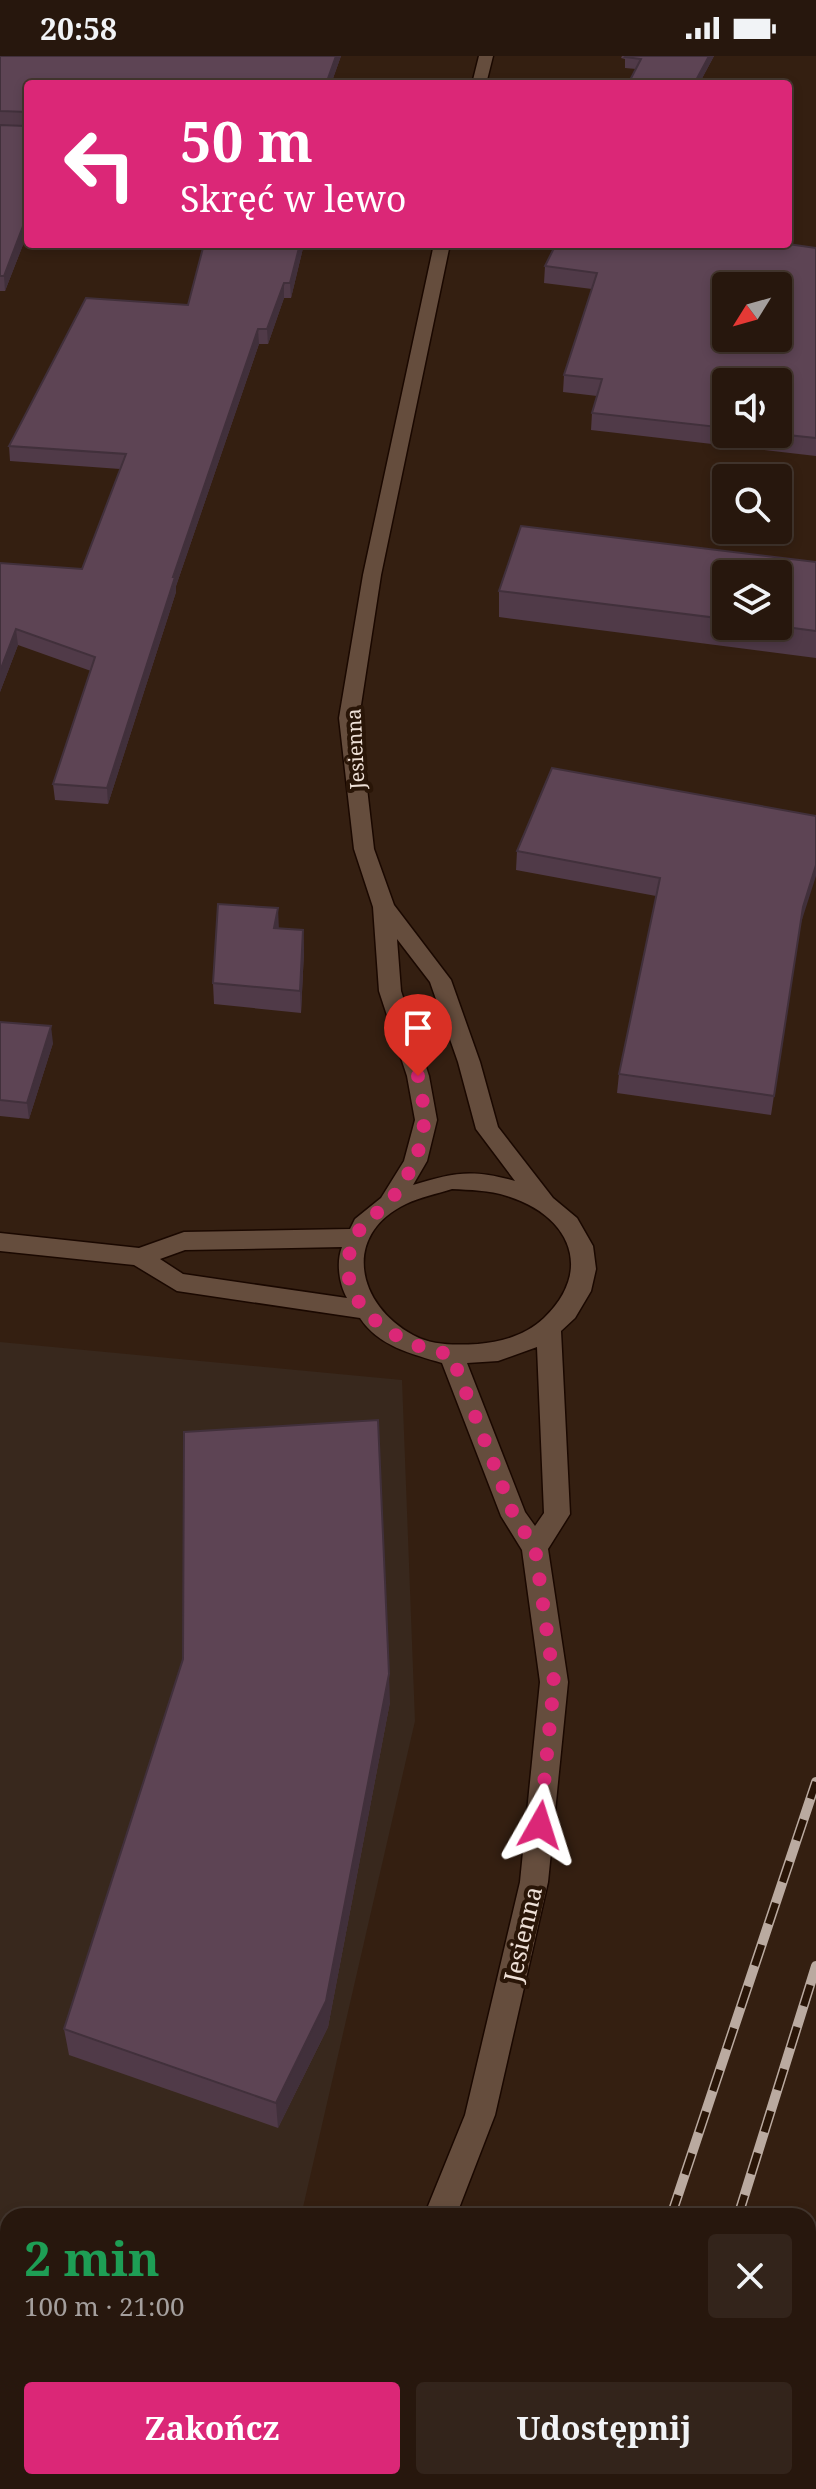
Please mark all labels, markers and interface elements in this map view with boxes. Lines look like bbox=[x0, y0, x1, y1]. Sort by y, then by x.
text: 20:58 bbox=[40, 8, 117, 49]
text: 50 m bbox=[180, 102, 313, 178]
icon: left bbox=[48, 112, 152, 216]
text: Skręć w lewo bbox=[180, 174, 407, 223]
north arrow bbox=[712, 272, 792, 352]
map controls bbox=[712, 272, 792, 640]
button: sound bbox=[712, 368, 792, 448]
button: search bbox=[712, 464, 792, 544]
button: layers bbox=[712, 560, 792, 640]
street label: Jesienna bbox=[339, 708, 371, 791]
pin bbox=[384, 994, 452, 1076]
icon: arrive bbox=[396, 1006, 440, 1050]
position arrow bbox=[498, 1783, 582, 1867]
street label: Jesienna bbox=[495, 1883, 549, 1986]
text: 2 min bbox=[24, 2225, 160, 2290]
button: close bbox=[708, 2234, 792, 2318]
text: 100 m · 21:00 bbox=[24, 2288, 185, 2324]
button: Zakończ bbox=[24, 2382, 400, 2474]
button: Udostępnij bbox=[416, 2382, 792, 2474]

